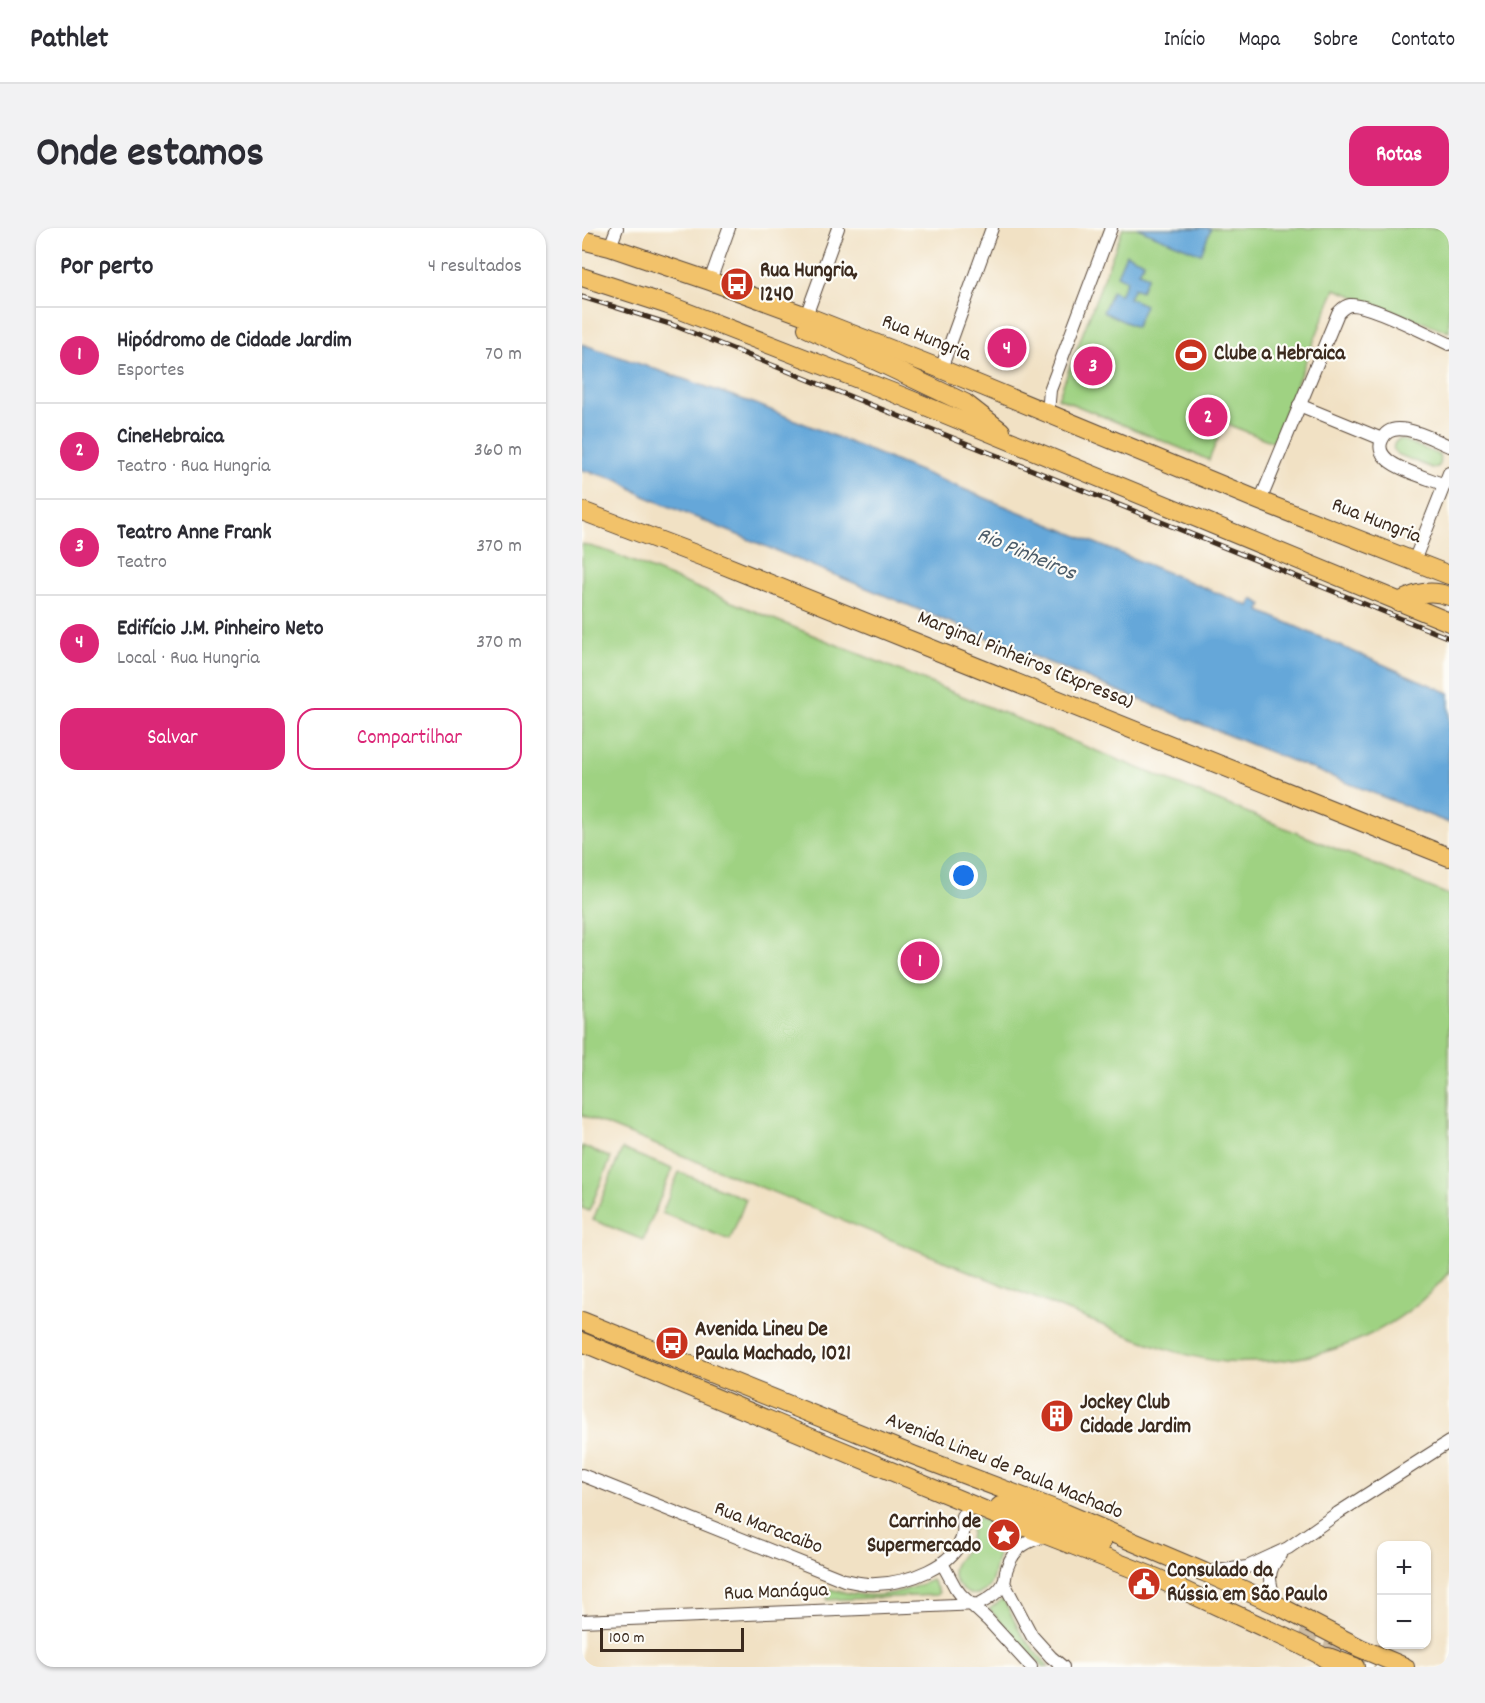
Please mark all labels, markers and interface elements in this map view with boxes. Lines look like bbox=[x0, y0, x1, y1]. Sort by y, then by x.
text: Pathlet bbox=[30, 21, 108, 61]
text: Início bbox=[1164, 26, 1205, 56]
text: Mapa bbox=[1238, 26, 1280, 56]
text: Sobre bbox=[1313, 26, 1358, 56]
text: Contato bbox=[1391, 26, 1455, 56]
text: Onde estamos bbox=[36, 126, 264, 186]
button: Rotas bbox=[1349, 126, 1449, 186]
text: Por perto bbox=[60, 249, 153, 286]
text: 4 resultados bbox=[428, 253, 522, 281]
place label: Rua Hungria, 1240 bbox=[760, 257, 858, 311]
bus stop icon: Rua Hungria, 1240 bbox=[719, 266, 755, 302]
street label: Rua Hungria bbox=[877, 307, 976, 371]
text: Hipódromo de Cidade Jardim bbox=[117, 326, 352, 357]
pin: 4 bbox=[988, 326, 1026, 370]
sports icon: Clube a Hebraica bbox=[1173, 337, 1209, 373]
place label: Clube a Hebraica bbox=[1214, 340, 1346, 370]
text: 1 bbox=[77, 341, 82, 369]
text: 70 m bbox=[485, 341, 522, 369]
pin: 3 bbox=[1074, 344, 1112, 388]
text: Esportes bbox=[117, 357, 185, 385]
pin: 2 bbox=[1188, 394, 1228, 440]
text: CineHebraica bbox=[117, 422, 224, 453]
text: 2 bbox=[75, 437, 84, 465]
text: 360 m bbox=[474, 437, 522, 465]
text: Teatro · Rua Hungria bbox=[117, 453, 270, 481]
street label: Rua Hungria bbox=[1327, 491, 1426, 553]
text: Teatro Anne Frank bbox=[117, 518, 271, 549]
water label: Rio Pinheiros bbox=[972, 520, 1081, 590]
text: 3 bbox=[75, 533, 84, 561]
text: 370 m bbox=[476, 533, 522, 561]
text: Teatro bbox=[117, 549, 167, 577]
street label: Marginal Pinheiros (Expressa) bbox=[912, 604, 1138, 718]
text: Edifício J.M. Pinheiro Neto bbox=[117, 614, 323, 645]
text: 4 bbox=[75, 629, 84, 657]
text: 370 m bbox=[476, 629, 522, 657]
text: Local · Rua Hungria bbox=[117, 645, 260, 673]
button: Salvar bbox=[60, 708, 285, 770]
button: Compartilhar bbox=[297, 708, 522, 770]
your location bbox=[949, 861, 978, 890]
pin: 1 bbox=[900, 938, 940, 984]
place label: Avenida Lineu De Paula Machado, 1021 bbox=[695, 1316, 851, 1370]
bus stop icon: Avenida Lineu De Paula Machado, 1021 bbox=[654, 1325, 690, 1361]
place label: Jockey Club Cidade Jardim bbox=[1080, 1389, 1191, 1443]
building icon: Jockey Club Cidade Jardim bbox=[1039, 1398, 1075, 1434]
street label: Avenida Lineu de Paula Machado bbox=[881, 1406, 1127, 1528]
street label: Rua Maracaibo bbox=[709, 1495, 827, 1563]
place label: Carrinho de Supermercado bbox=[867, 1508, 981, 1562]
place icon: Carrinho de Supermercado bbox=[986, 1517, 1022, 1553]
map controls bbox=[1377, 1541, 1431, 1649]
button: + bbox=[1377, 1541, 1431, 1595]
place label: Consulado da Rússia em São Paulo bbox=[1167, 1557, 1328, 1611]
public building icon: Consulado da Rússia em São Paulo bbox=[1126, 1566, 1162, 1602]
street label: Rua Manágua bbox=[723, 1576, 830, 1610]
button: − bbox=[1377, 1595, 1431, 1649]
scale bar bbox=[600, 1625, 744, 1652]
text: 100 m bbox=[609, 1627, 645, 1650]

